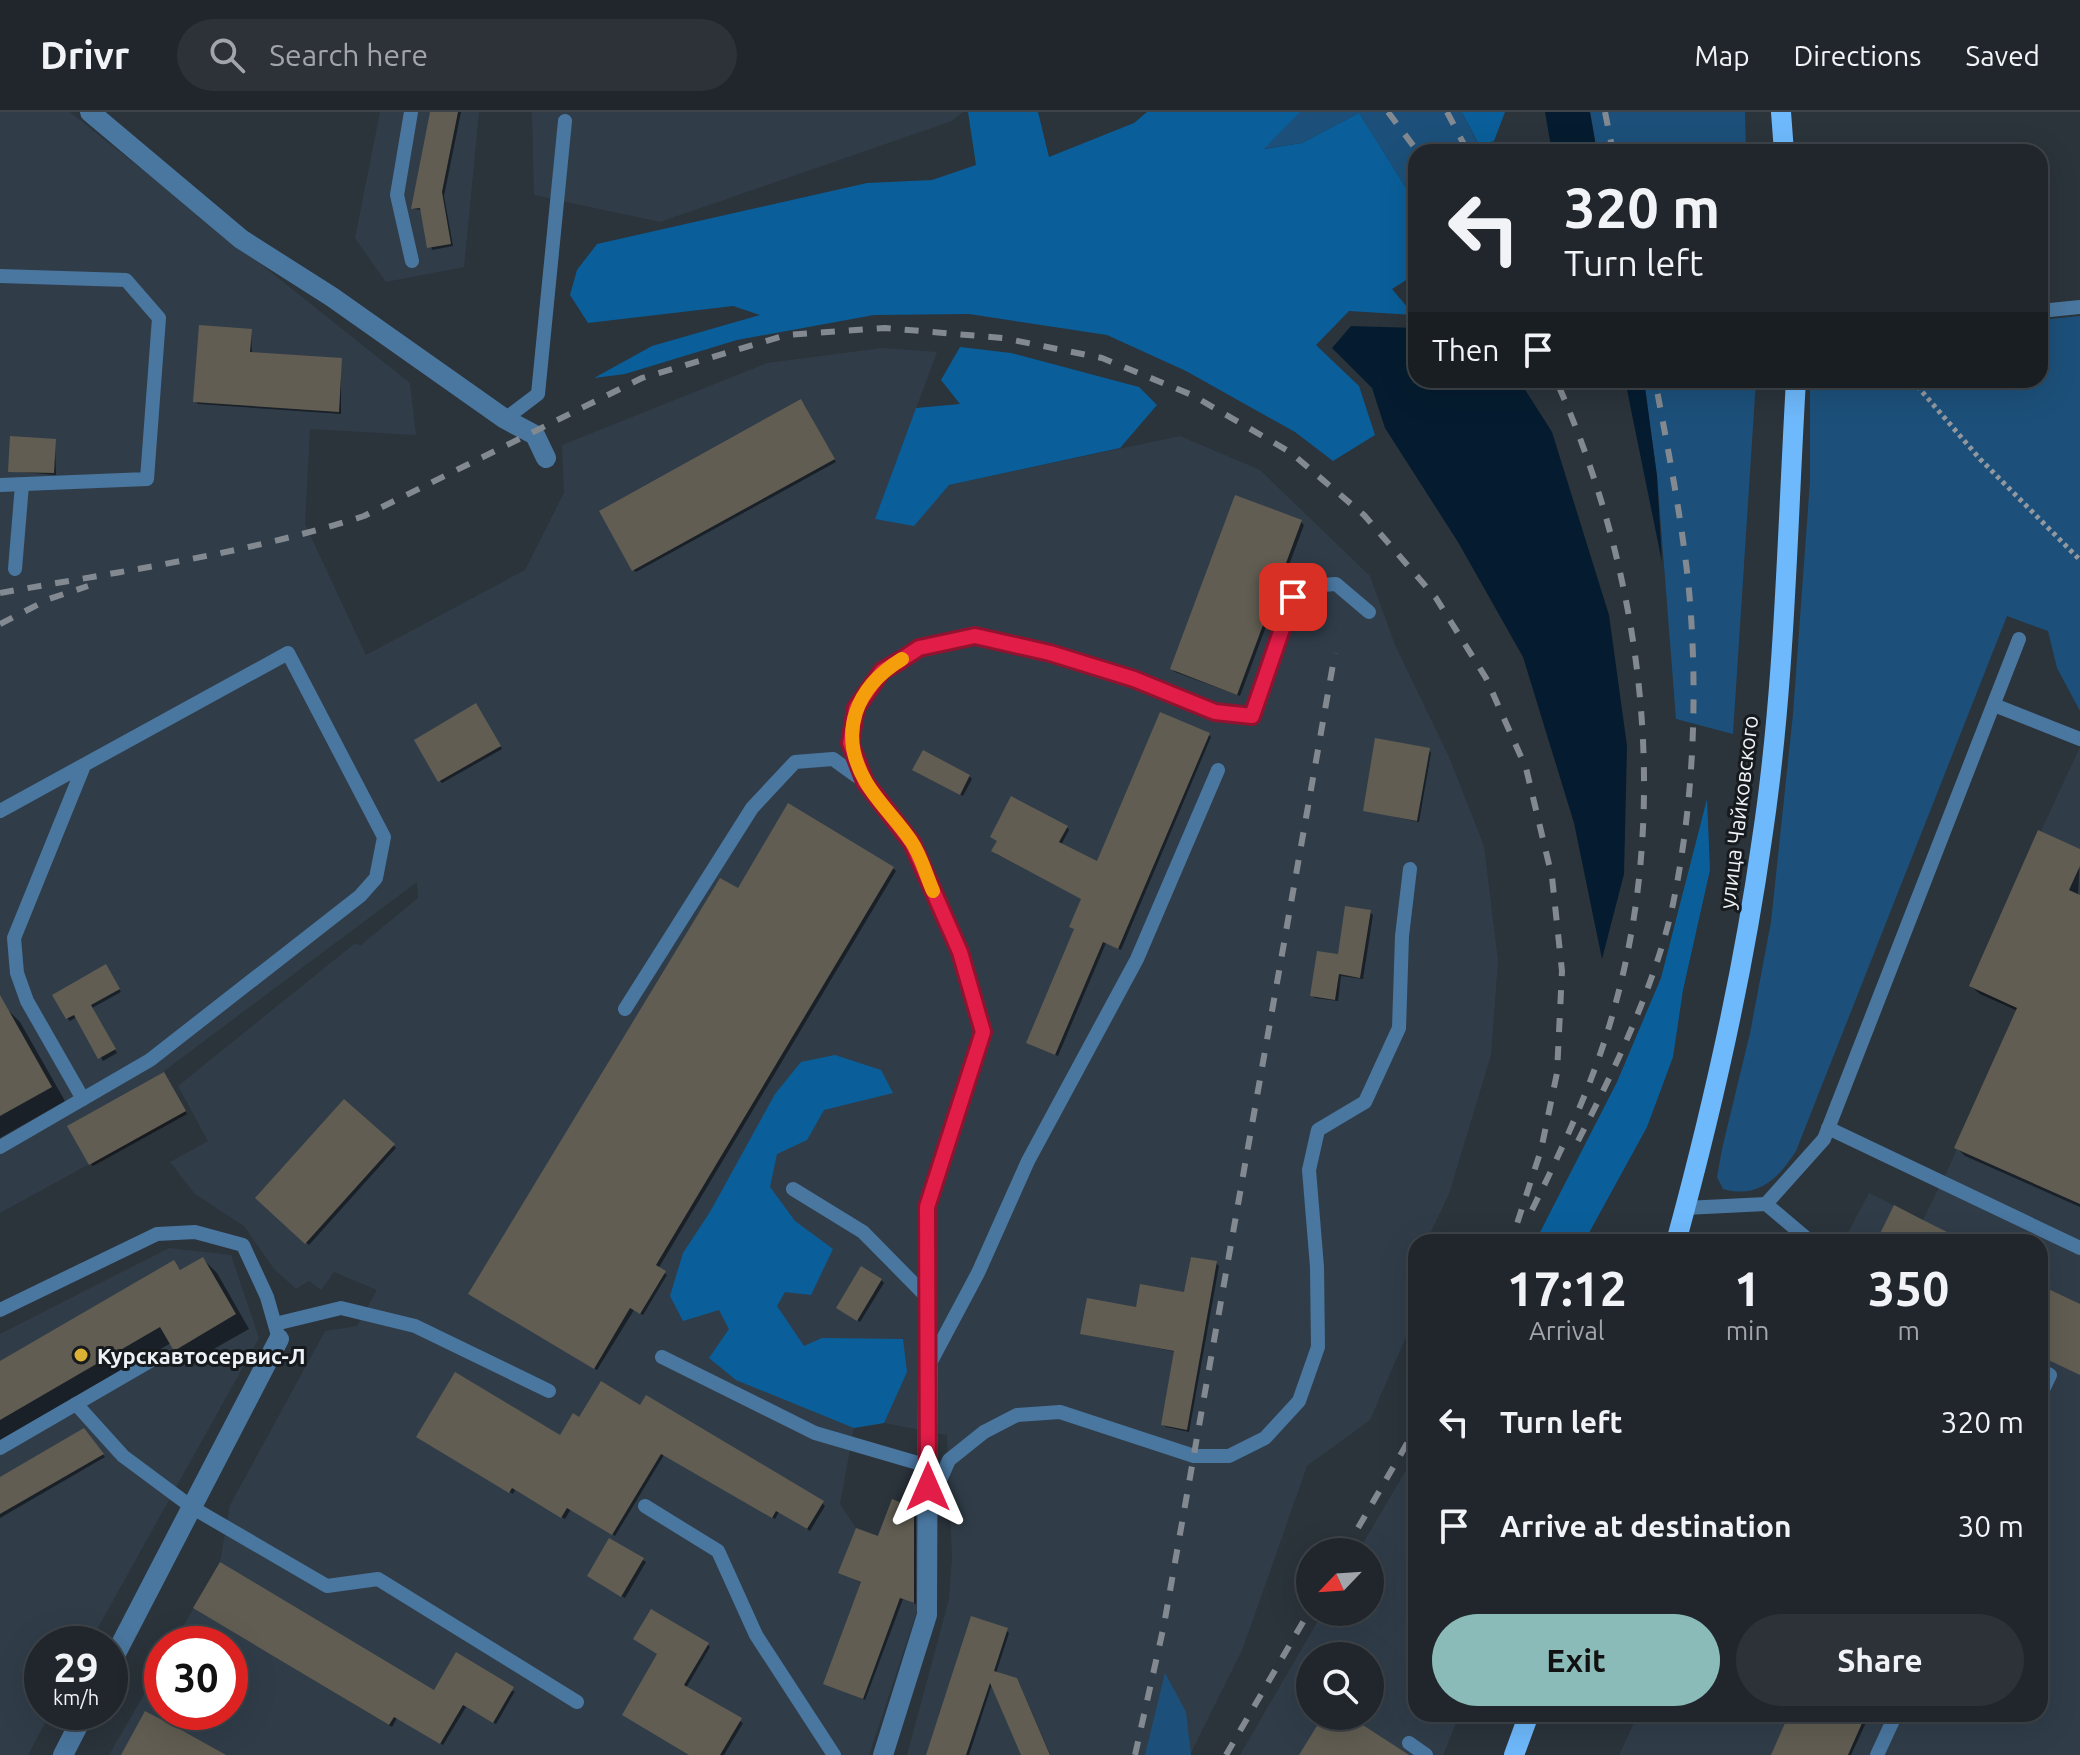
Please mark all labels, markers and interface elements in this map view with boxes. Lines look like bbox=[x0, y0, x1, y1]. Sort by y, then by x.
search box bbox=[177, 19, 737, 91]
icon: search bbox=[205, 33, 249, 77]
text: Drivr bbox=[40, 34, 129, 76]
text: Search here bbox=[269, 38, 428, 72]
text: Map bbox=[1694, 40, 1750, 71]
text: Directions bbox=[1794, 40, 1921, 71]
text: Saved bbox=[1965, 40, 2040, 71]
icon: left bbox=[1432, 176, 1536, 280]
text: 320 m bbox=[1564, 176, 1720, 239]
text: Turn left bbox=[1564, 242, 1703, 283]
icon: arrive bbox=[1516, 328, 1560, 372]
text: Then bbox=[1432, 333, 1500, 367]
pin bbox=[1259, 563, 1327, 631]
icon: arrive bbox=[1271, 575, 1315, 619]
street label: улица Чайковского bbox=[1714, 714, 1762, 910]
text: 17:12 bbox=[1507, 1261, 1627, 1315]
text: 1 bbox=[1734, 1261, 1761, 1315]
text: 350 bbox=[1868, 1261, 1949, 1315]
text: Arrival bbox=[1529, 1316, 1605, 1345]
text: min bbox=[1726, 1316, 1769, 1345]
text: m bbox=[1897, 1316, 1920, 1345]
place label: Курскавтосервис-Л bbox=[97, 1343, 306, 1368]
marker: Курскавтосервис-Л bbox=[72, 1346, 90, 1364]
icon: left bbox=[1432, 1400, 1476, 1444]
text: Turn left bbox=[1500, 1405, 1622, 1439]
text: 320 m bbox=[1940, 1405, 2024, 1439]
position arrow bbox=[886, 1445, 970, 1529]
icon: arrive bbox=[1432, 1504, 1476, 1548]
text: Arrive at destination bbox=[1500, 1509, 1792, 1543]
text: 30 m bbox=[1957, 1509, 2024, 1543]
north arrow bbox=[1296, 1538, 1384, 1626]
map controls bbox=[1296, 1538, 1384, 1730]
button: Exit bbox=[1432, 1614, 1720, 1706]
button: Share bbox=[1736, 1614, 2024, 1706]
speed limit sign: 30 bbox=[144, 1626, 248, 1730]
button: search bbox=[1296, 1642, 1384, 1730]
text: 29 bbox=[53, 1645, 99, 1690]
text: km/h bbox=[53, 1686, 99, 1709]

